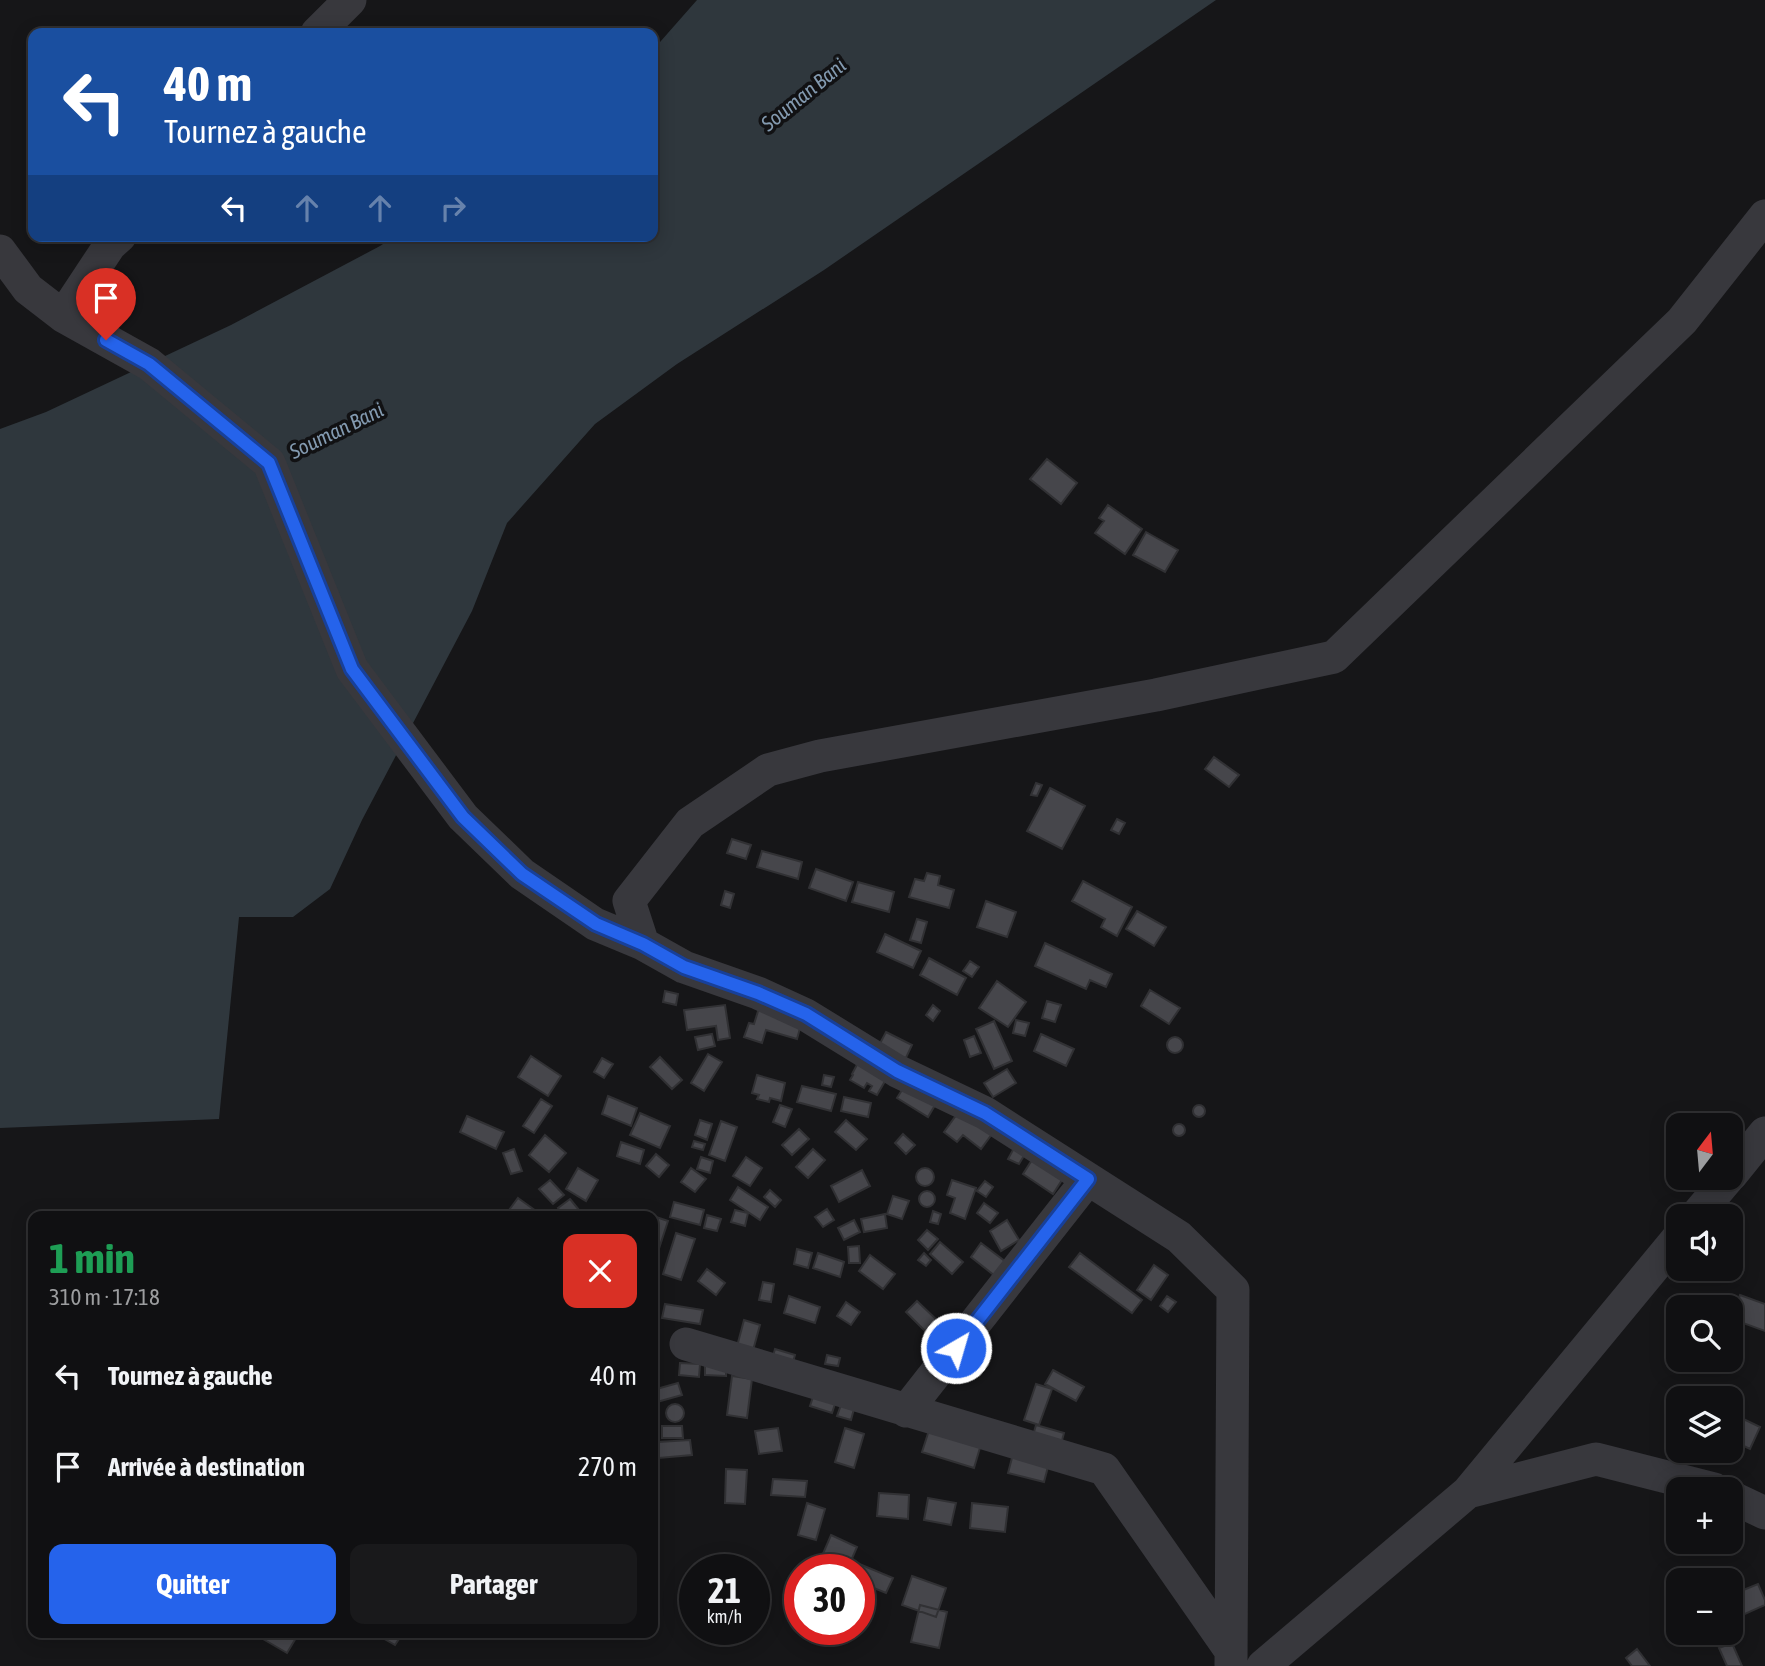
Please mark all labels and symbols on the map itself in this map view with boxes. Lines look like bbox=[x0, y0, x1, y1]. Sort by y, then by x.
water label: Souman Bani bbox=[755, 53, 850, 136]
pin bbox=[76, 268, 136, 340]
water label: Souman Bani bbox=[284, 397, 387, 463]
north arrow bbox=[1666, 1113, 1743, 1190]
position arrow bbox=[919, 1311, 993, 1385]
speed limit sign: 30 bbox=[784, 1554, 875, 1645]

